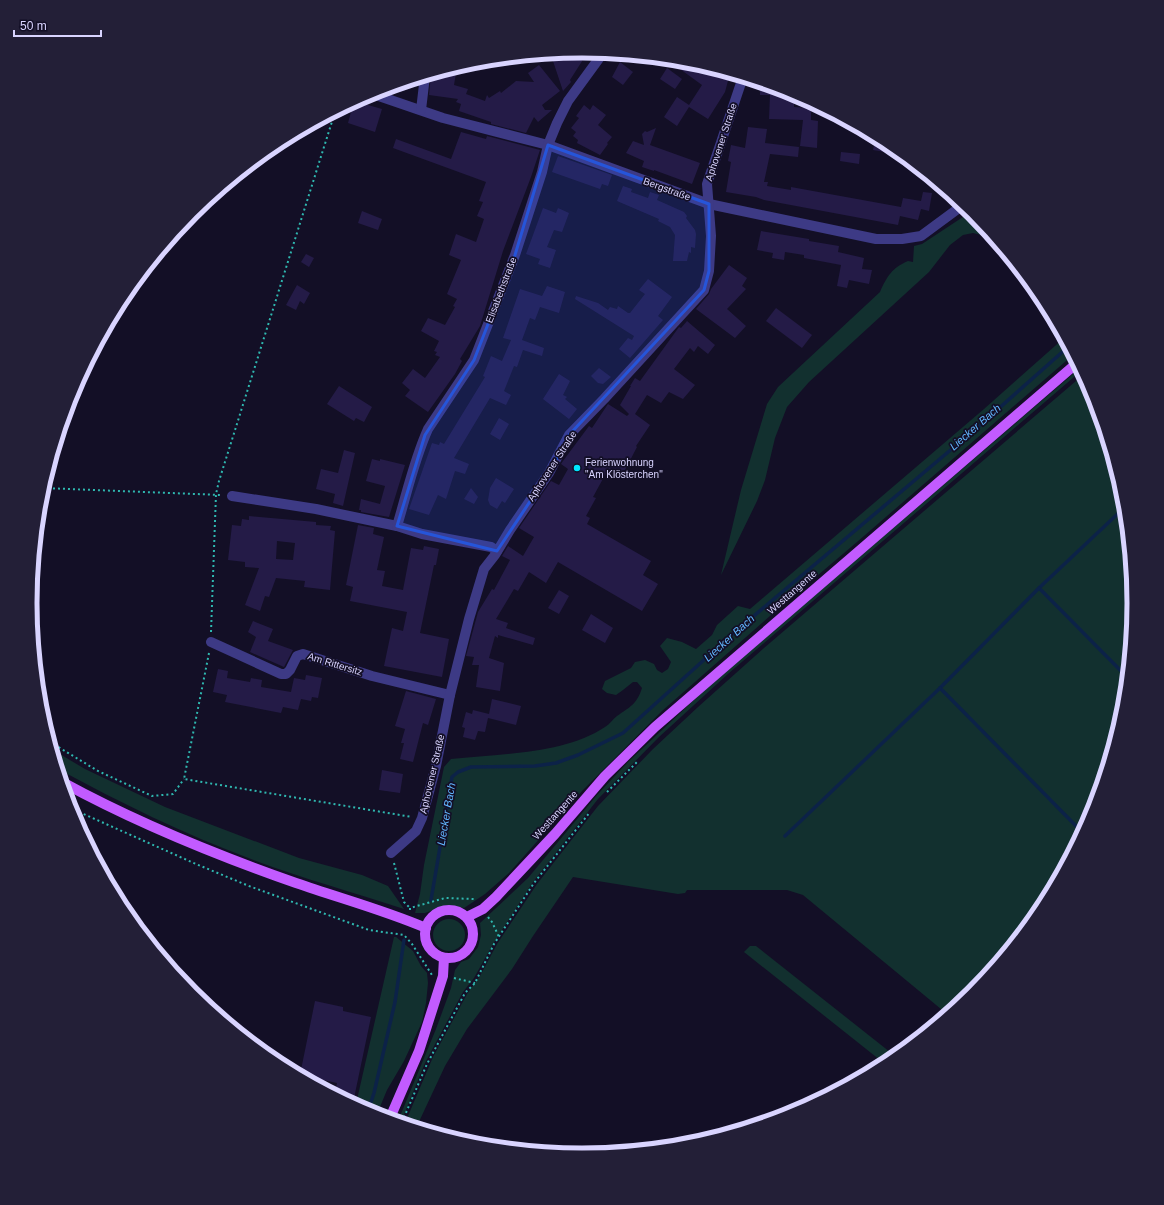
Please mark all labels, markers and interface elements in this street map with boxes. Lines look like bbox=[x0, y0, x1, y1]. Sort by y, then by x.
scale bar bbox=[14, 12, 101, 38]
text: 50 m bbox=[20, 19, 47, 33]
street label: Aphovener Straße bbox=[703, 101, 739, 182]
street label: Bergstraße bbox=[642, 175, 693, 203]
street label: Elisabethstraße bbox=[483, 255, 519, 324]
water label: Liecker Bach bbox=[947, 402, 1003, 452]
street label: Aphovener Straße bbox=[525, 429, 579, 503]
place label: Ferienwohnung "Am Klösterchen" bbox=[585, 457, 663, 480]
marker: Ferienwohnung "Am Klösterchen" bbox=[572, 463, 582, 473]
street label: Westtangente bbox=[765, 567, 819, 616]
water label: Liecker Bach bbox=[701, 612, 757, 664]
street label: Am Rittersitz bbox=[306, 650, 364, 678]
street label: Aphovener Straße bbox=[418, 733, 447, 815]
water label: Liecker Bach bbox=[435, 782, 457, 846]
street label: Westtangente bbox=[530, 788, 580, 842]

